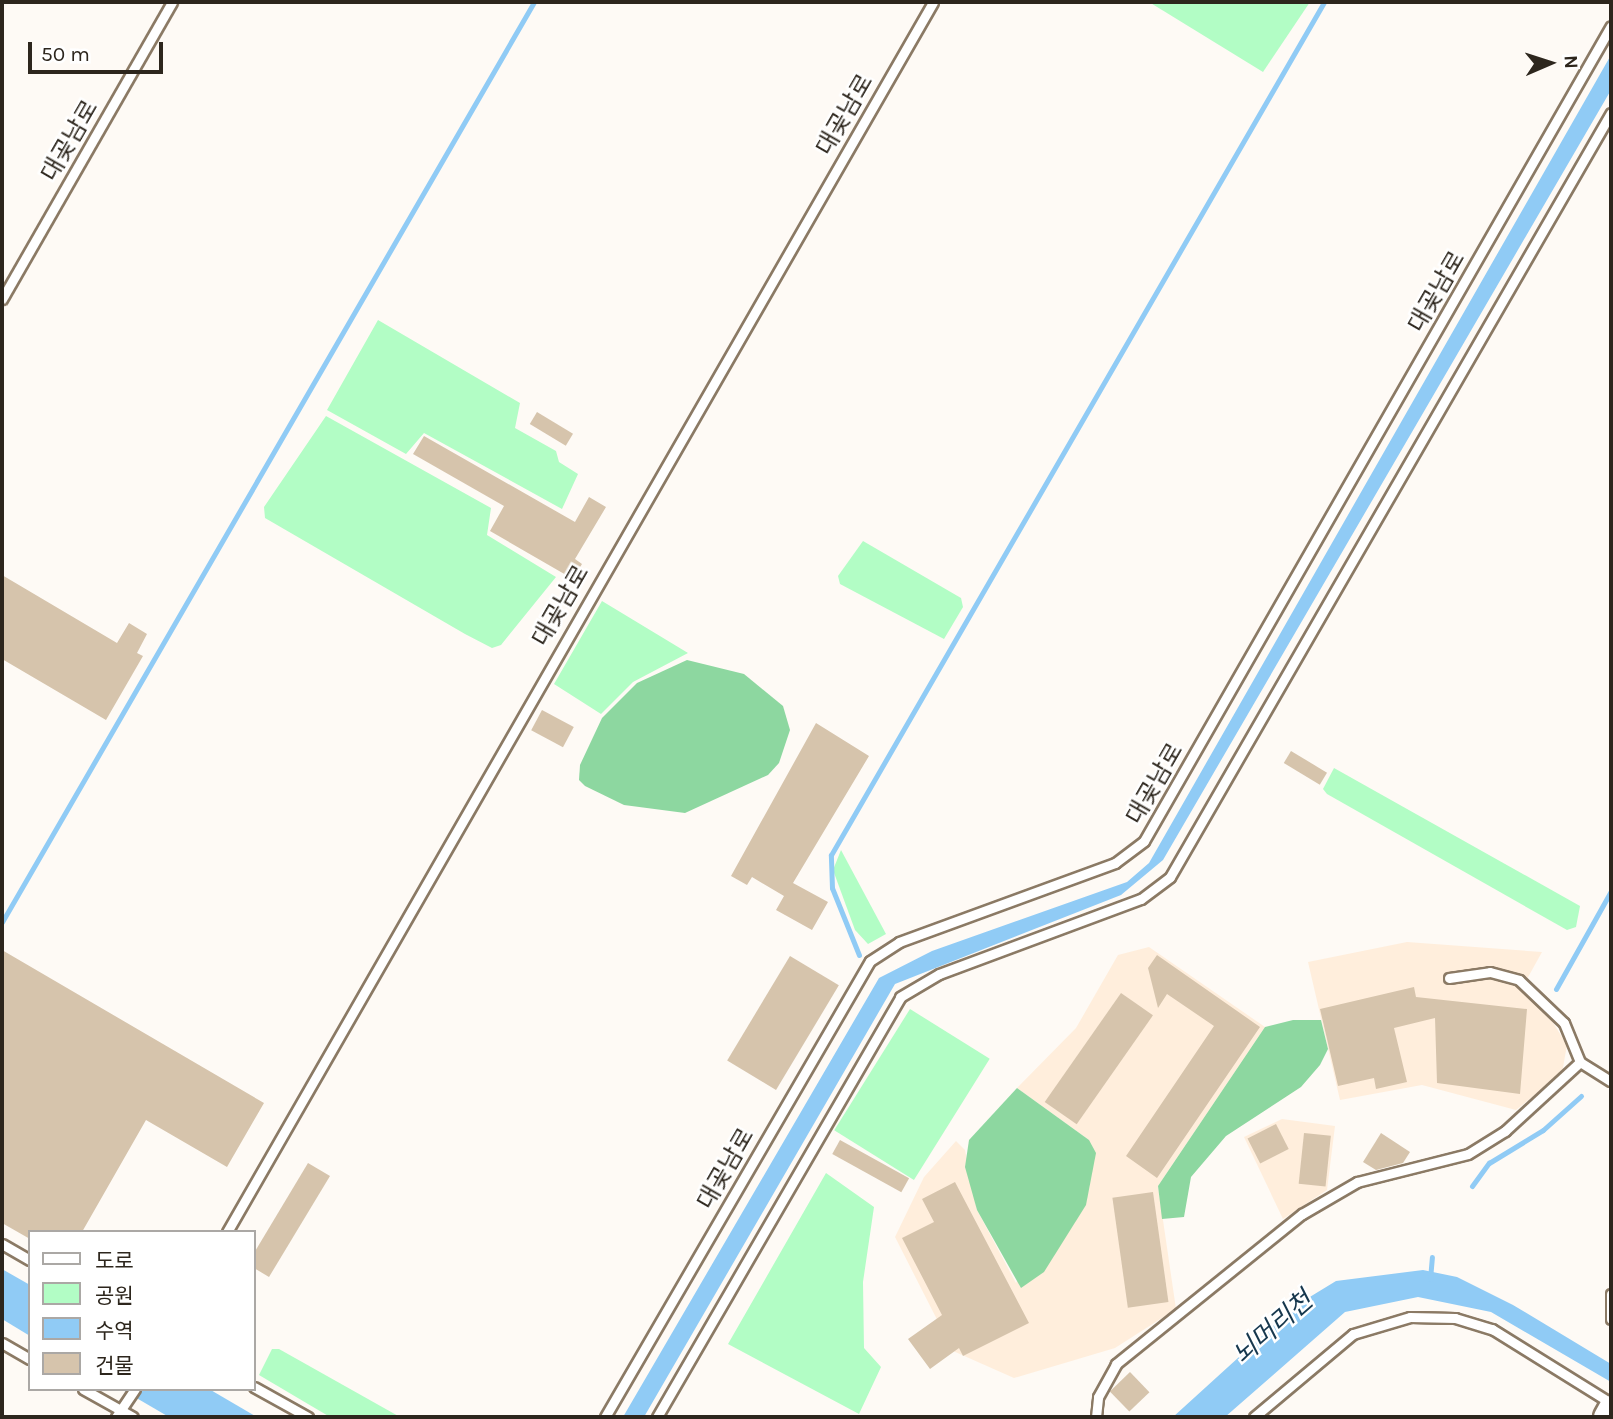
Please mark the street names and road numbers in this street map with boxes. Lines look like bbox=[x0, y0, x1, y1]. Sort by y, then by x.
street label: 대곶남로 bbox=[810, 70, 880, 160]
street label: 대곶남로 bbox=[35, 96, 105, 186]
street label: 대곶남로 bbox=[1402, 247, 1472, 337]
street label: 대곶남로 bbox=[526, 561, 596, 651]
street label: 대곶남로 bbox=[1120, 739, 1190, 829]
street label: 대곶남로 bbox=[691, 1124, 761, 1214]

